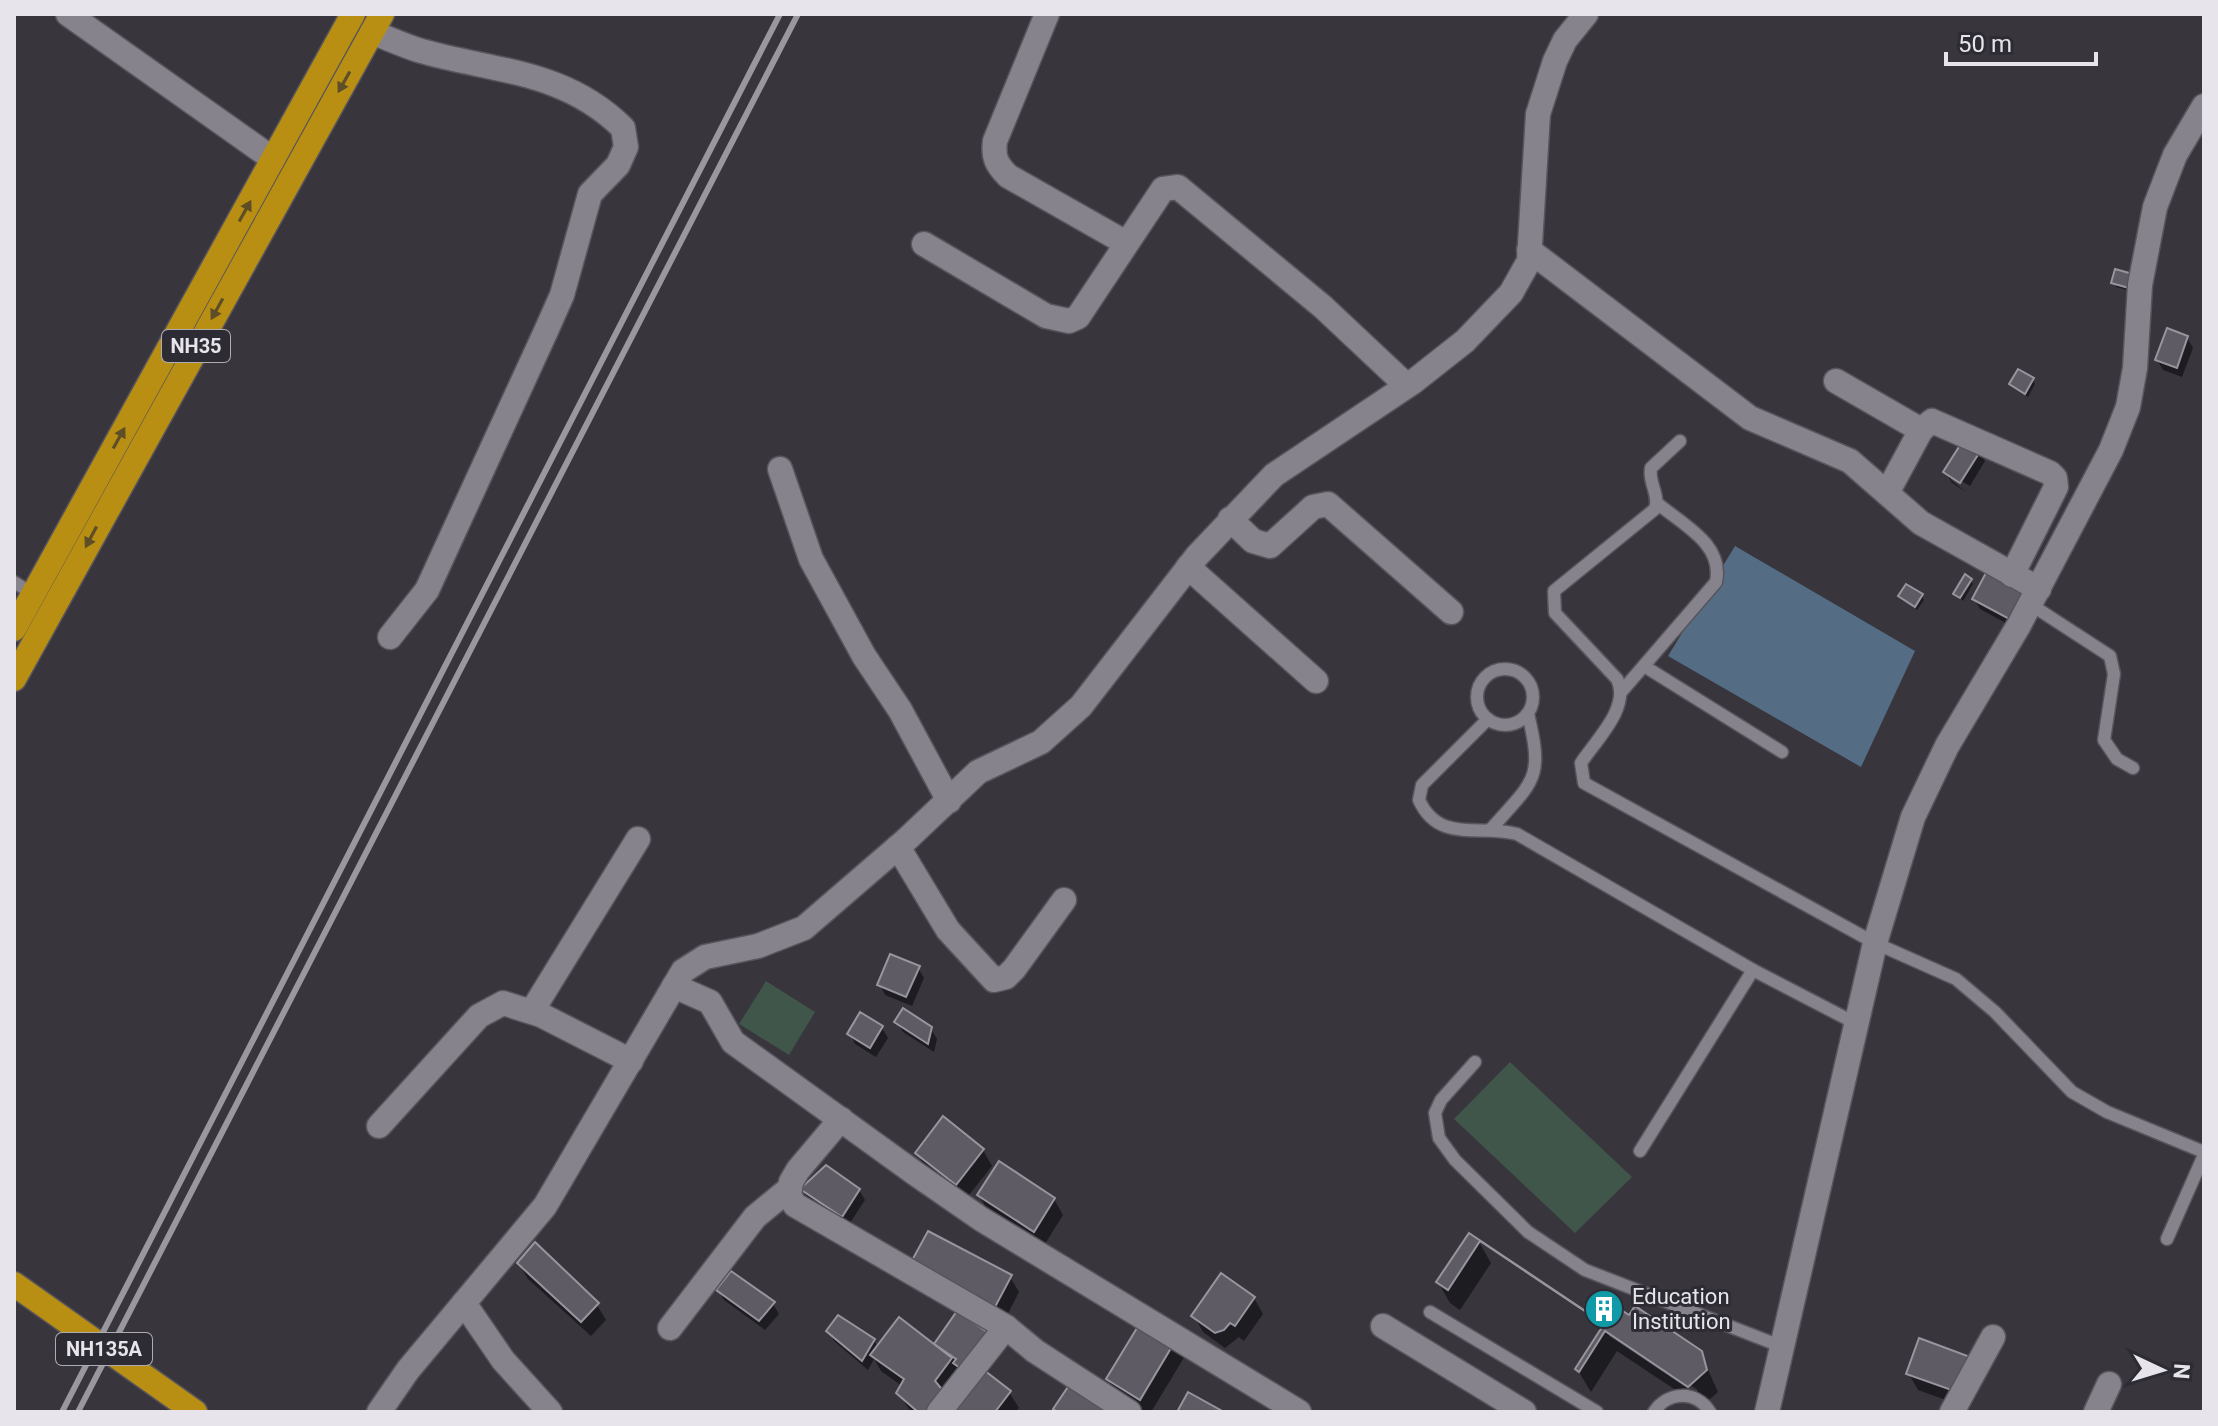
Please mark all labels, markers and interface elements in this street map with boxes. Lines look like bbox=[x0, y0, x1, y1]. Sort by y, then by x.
scale bar bbox=[1946, 16, 2096, 66]
text: 50 m bbox=[1958, 30, 2012, 58]
one-way arrow bbox=[337, 71, 351, 94]
one-way arrow bbox=[238, 199, 251, 222]
one-way arrow bbox=[210, 298, 224, 320]
road number: NH35 bbox=[162, 330, 230, 362]
one-way arrow bbox=[112, 427, 126, 450]
one-way arrow bbox=[85, 525, 98, 548]
place label: Education Institution bbox=[1632, 1284, 1731, 1334]
building icon: Education Institution bbox=[1583, 1288, 1625, 1330]
north arrow bbox=[2122, 1330, 2202, 1410]
road number: NH135A bbox=[56, 1333, 152, 1365]
text: N bbox=[2168, 1363, 2194, 1380]

